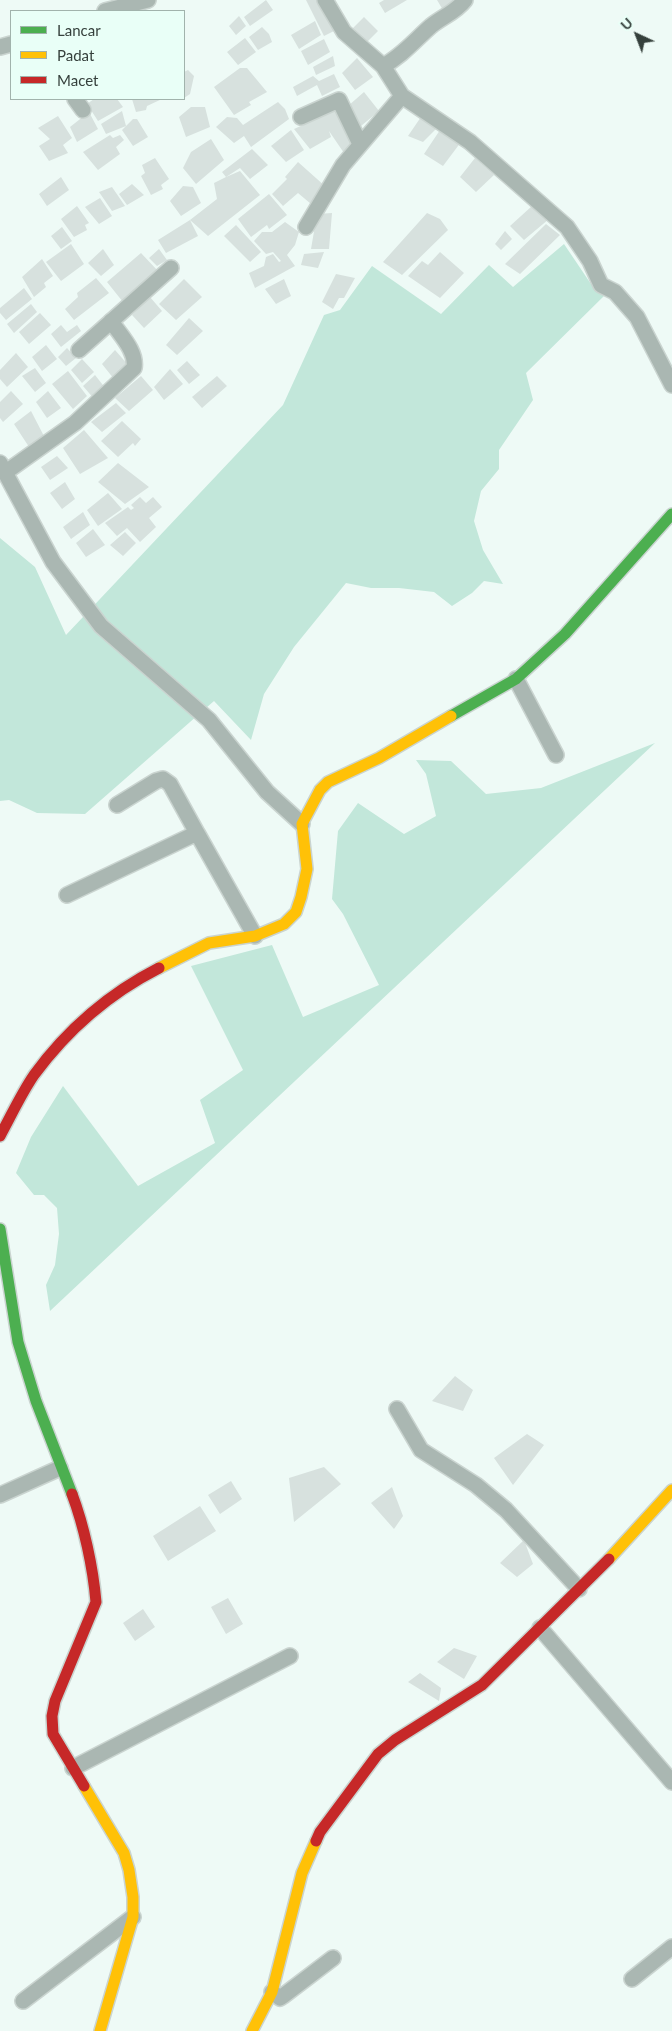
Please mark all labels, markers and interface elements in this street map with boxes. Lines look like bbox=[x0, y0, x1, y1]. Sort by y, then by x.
legend bbox=[10, 10, 185, 100]
north arrow bbox=[612, 10, 662, 60]
text: U bbox=[617, 14, 636, 33]
text: Lancar bbox=[57, 21, 101, 39]
text: Padat bbox=[57, 46, 94, 64]
text: Macet bbox=[57, 71, 98, 89]

